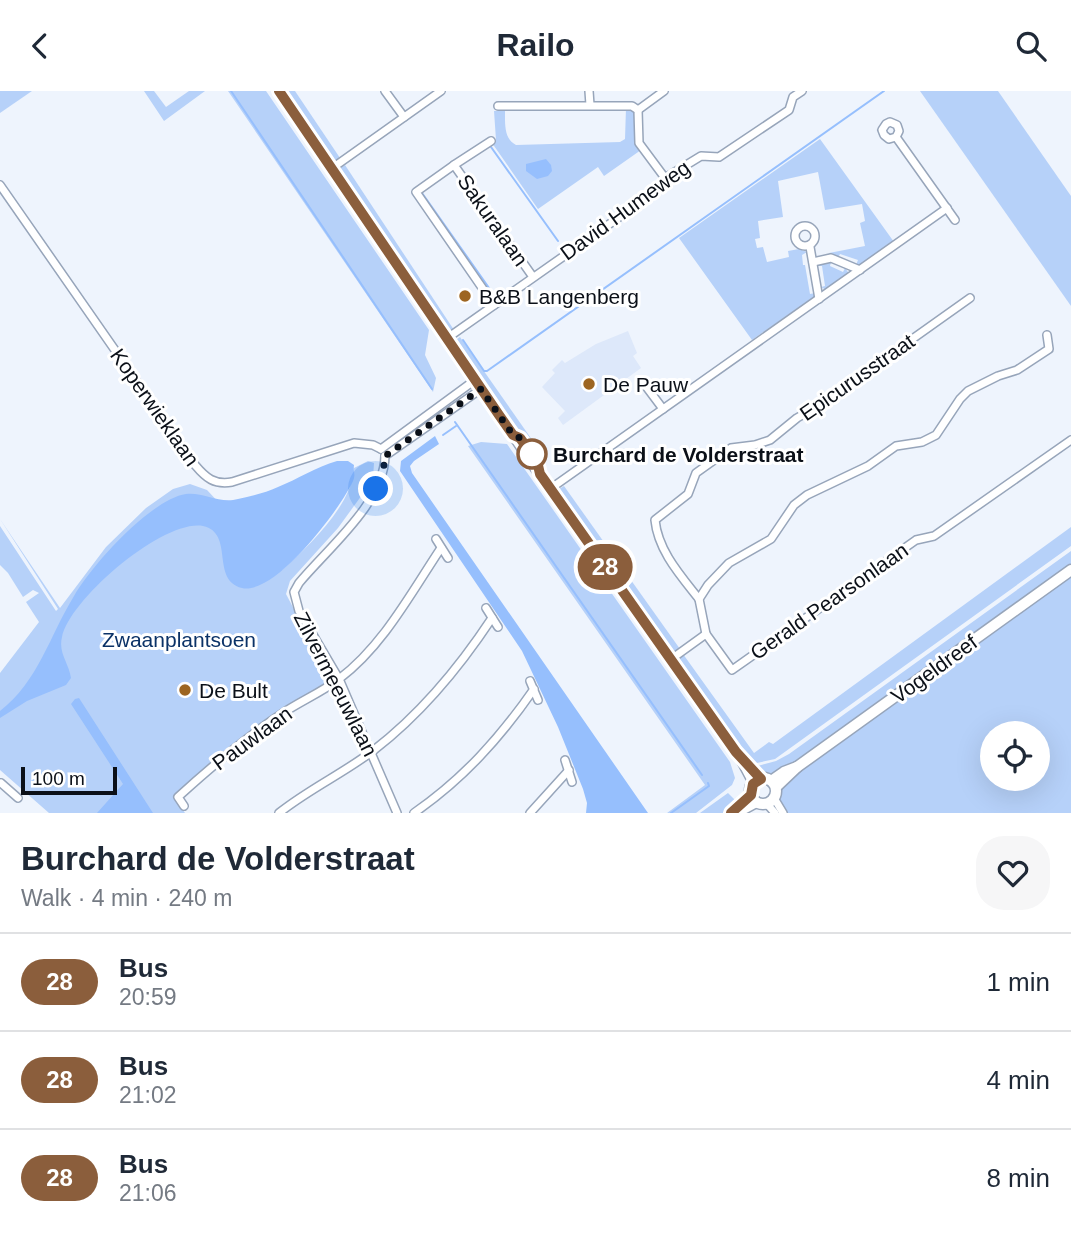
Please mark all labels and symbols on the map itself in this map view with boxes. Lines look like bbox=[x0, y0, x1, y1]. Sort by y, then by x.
street label: David Humeweg bbox=[556, 155, 694, 265]
street label: Sakuralaan bbox=[453, 170, 533, 270]
place label: B&B Langenberg bbox=[479, 285, 639, 308]
marker: B&B Langenberg bbox=[457, 288, 473, 304]
street label: Epicurusstraat bbox=[795, 329, 919, 425]
street label: Koperwieklaan bbox=[106, 344, 204, 470]
place label: De Pauw bbox=[603, 373, 689, 396]
marker: De Pauw bbox=[581, 376, 597, 392]
marker: Burchard de Volderstraat bbox=[517, 439, 547, 469]
place label: Burchard de Volderstraat bbox=[553, 443, 804, 466]
your location bbox=[358, 471, 393, 506]
street label: Gerald Pearsonlaan bbox=[746, 538, 912, 664]
line badge: 28 bbox=[574, 544, 636, 590]
street label: Zilvermeeuwlaan bbox=[290, 608, 382, 760]
park label: Zwaanplantsoen bbox=[102, 628, 256, 651]
street label: Vogeldreef bbox=[887, 630, 982, 708]
place label: De Bult bbox=[199, 679, 268, 702]
marker: De Bult bbox=[177, 682, 193, 698]
street label: Pauwlaan bbox=[208, 702, 296, 774]
scale bar bbox=[21, 764, 117, 796]

